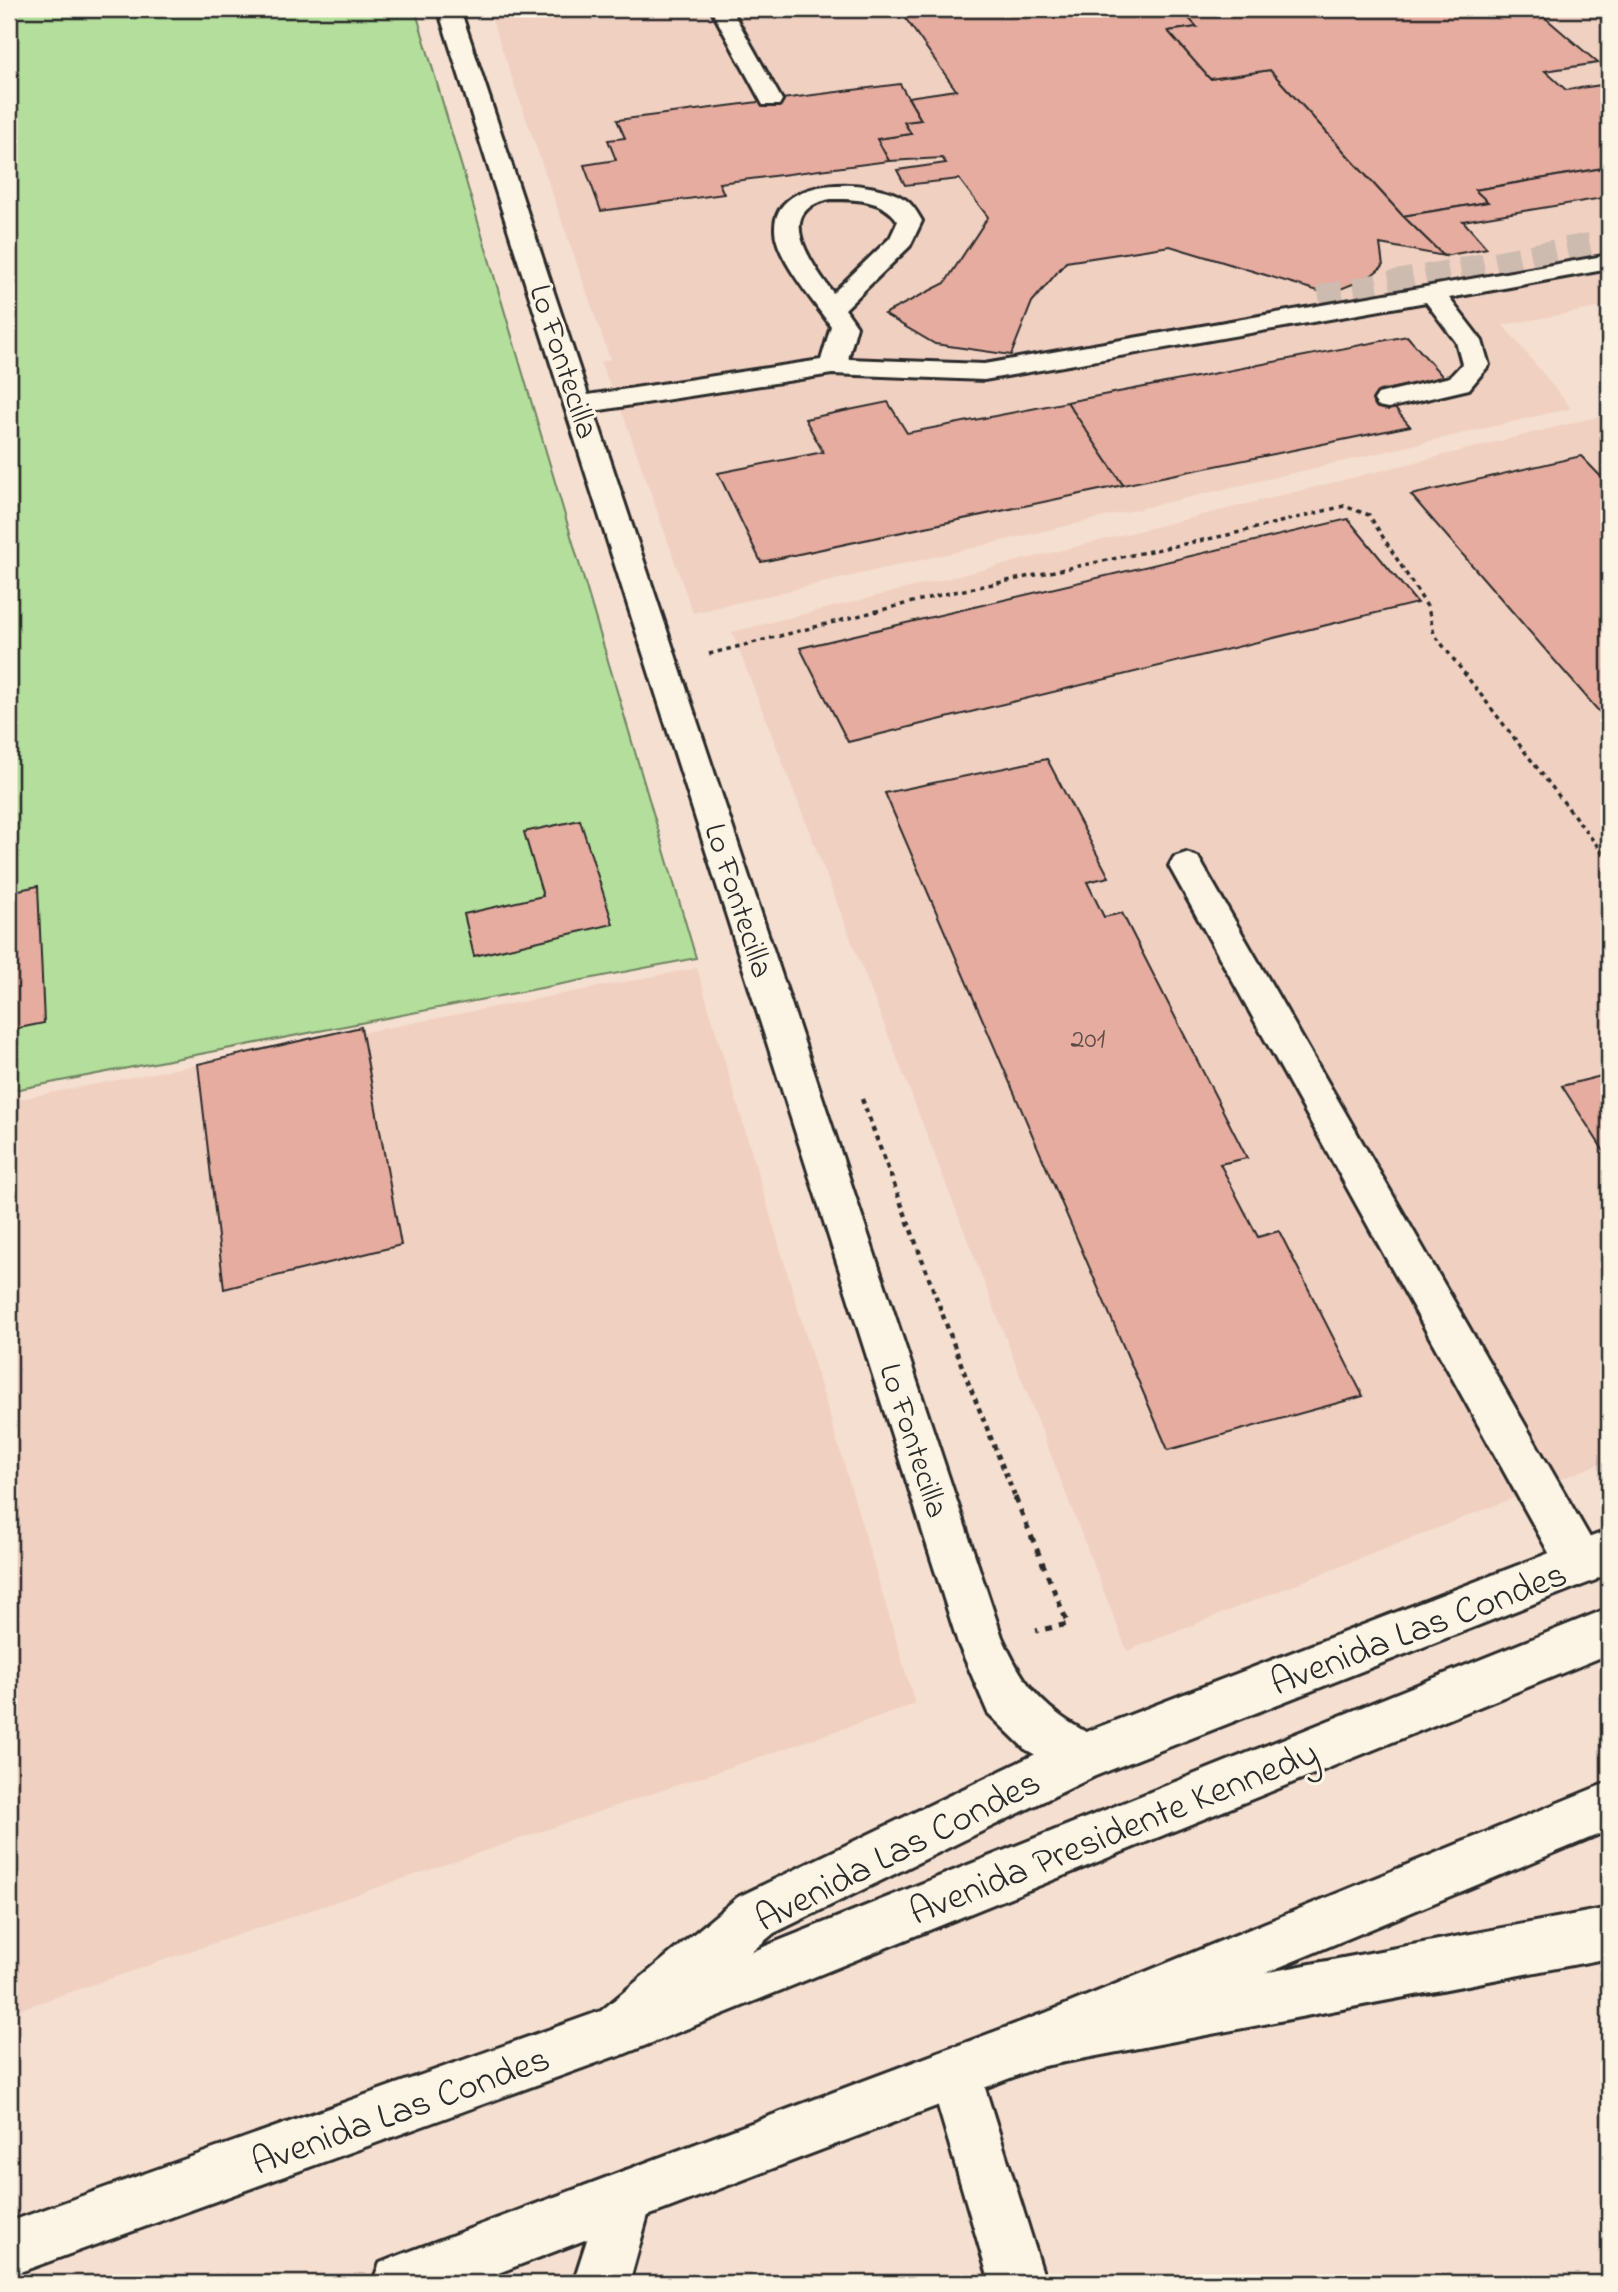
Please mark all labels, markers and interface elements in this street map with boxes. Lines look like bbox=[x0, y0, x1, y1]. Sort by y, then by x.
street label: Lo Fontecilla bbox=[515, 279, 609, 445]
street label: Lo Fontecilla bbox=[690, 818, 784, 984]
house number: 201 bbox=[1071, 1020, 1106, 1061]
street label: Lo Fontecilla bbox=[865, 1358, 959, 1524]
street label: Avenida Las Condes bbox=[1263, 1548, 1576, 1713]
street label: Avenida Presidente Kennedy bbox=[902, 1727, 1327, 1942]
street label: Avenida Las Condes bbox=[746, 1756, 1051, 1949]
street label: Avenida Las Condes bbox=[244, 2033, 558, 2193]

